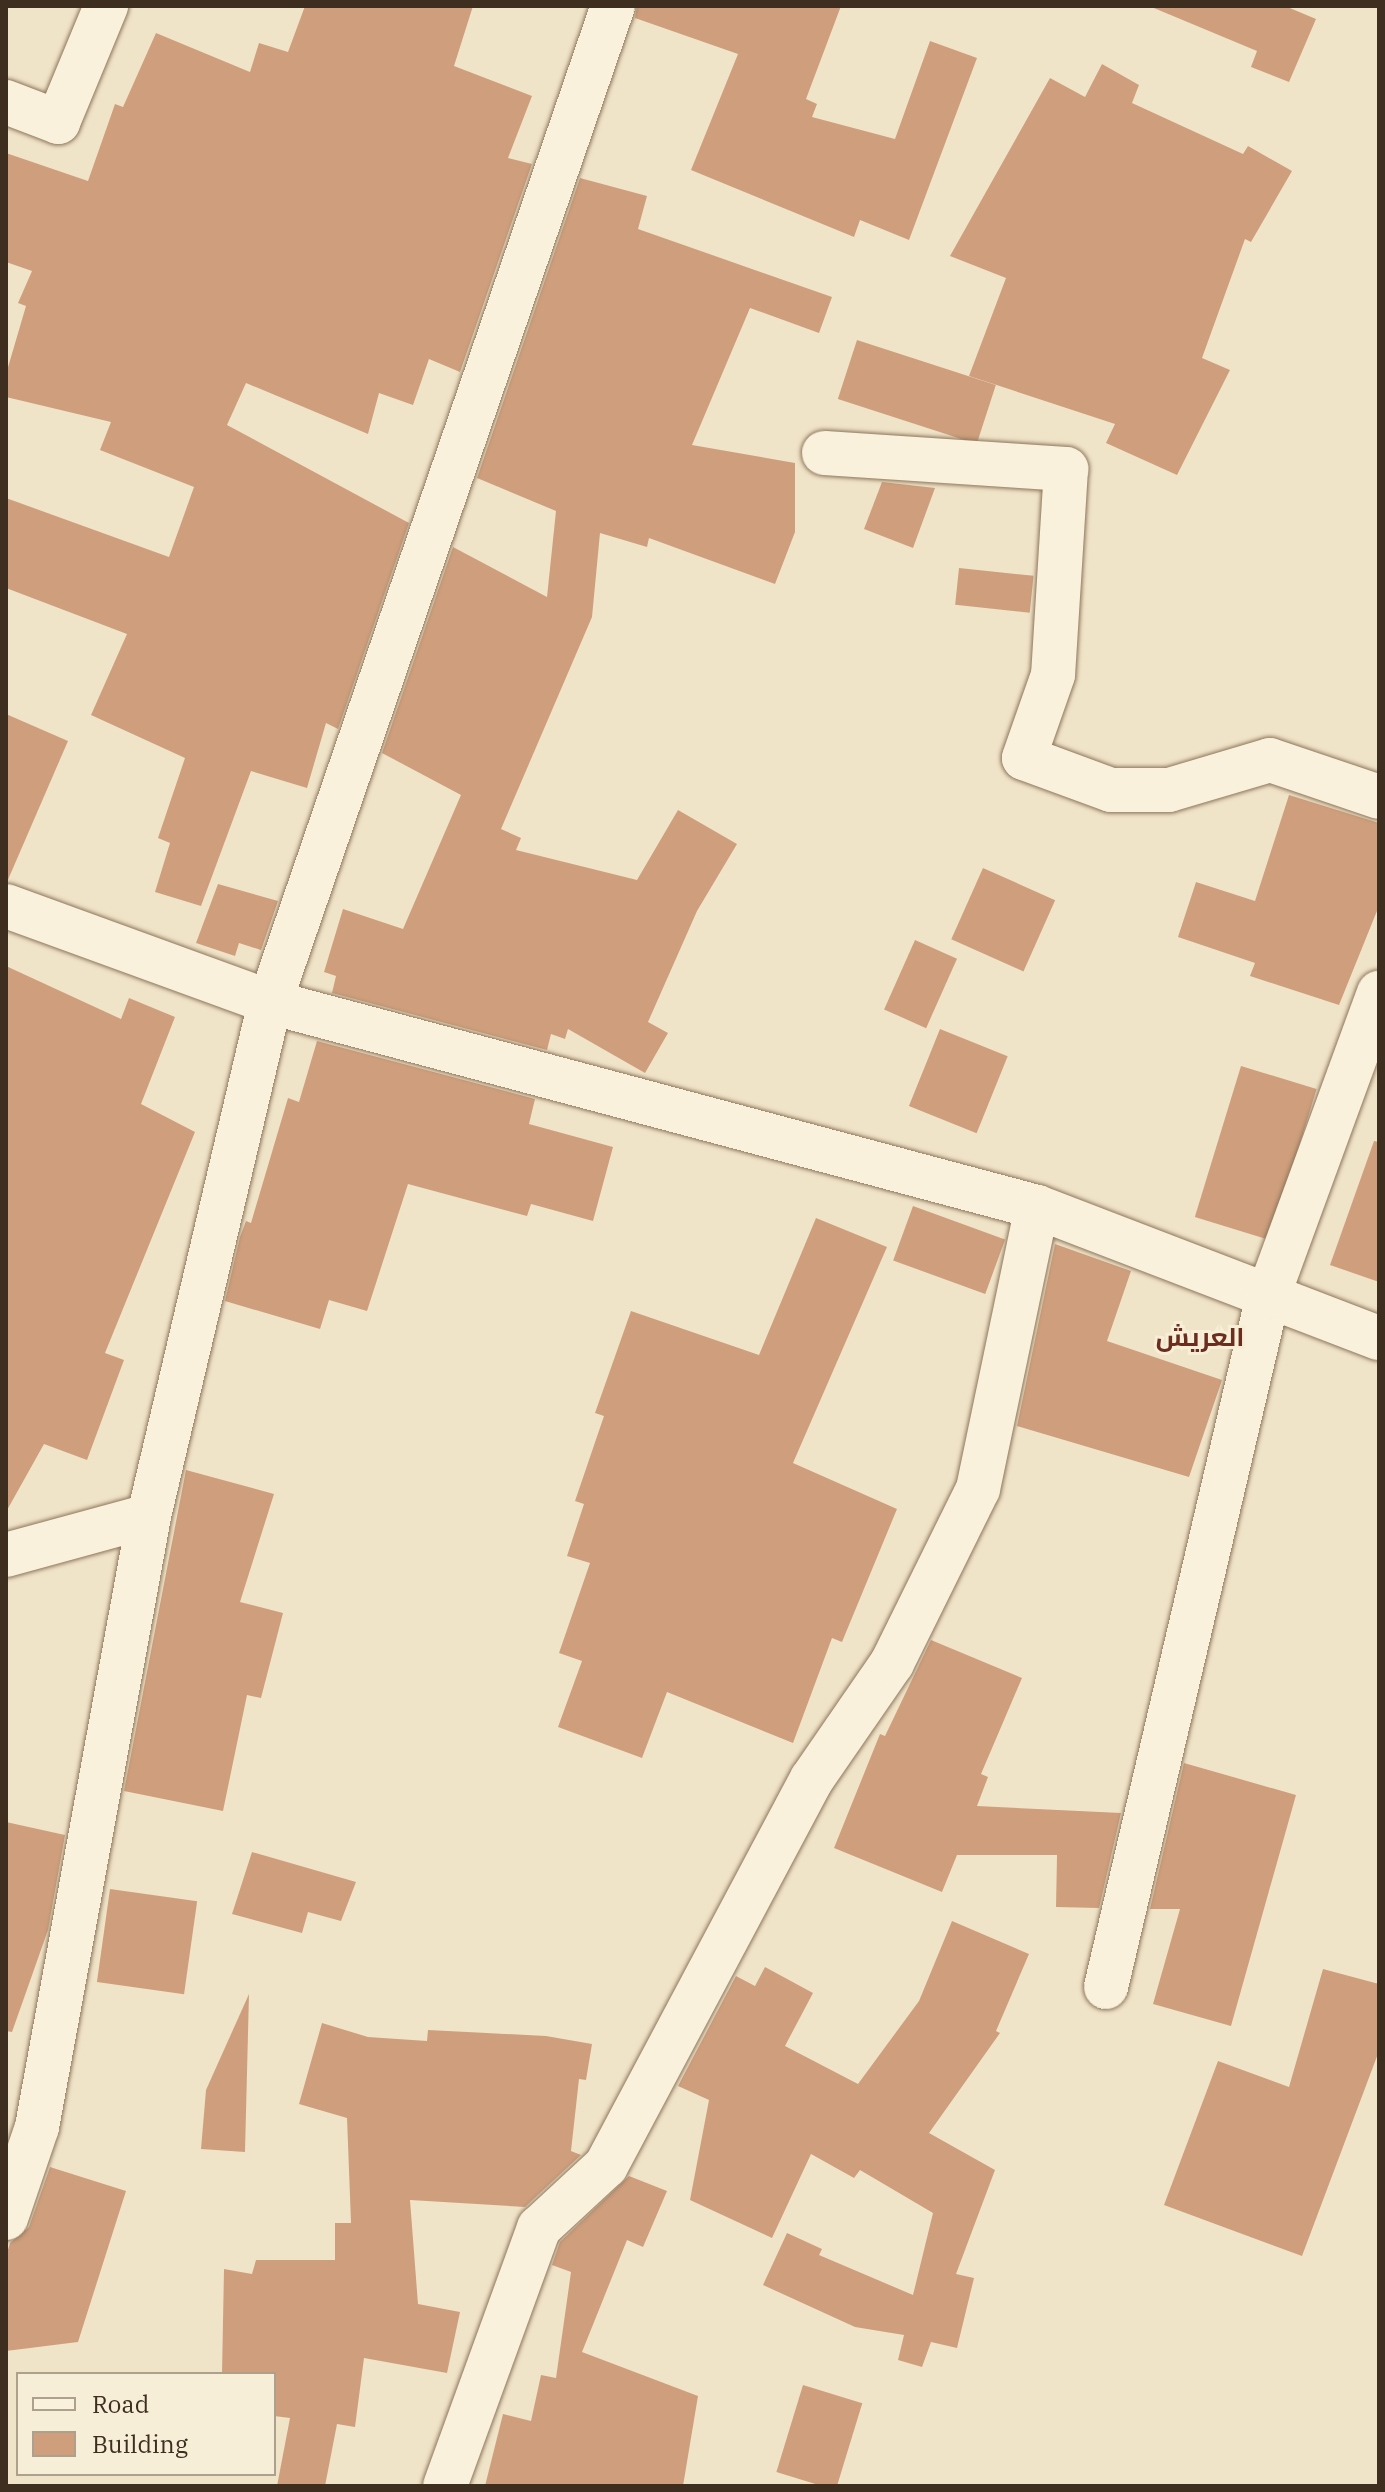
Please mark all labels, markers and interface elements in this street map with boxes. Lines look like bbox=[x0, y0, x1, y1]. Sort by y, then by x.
district label: العريش bbox=[1156, 1321, 1244, 1353]
legend bbox=[16, 2372, 276, 2476]
text: Road bbox=[92, 2388, 149, 2420]
text: Building bbox=[92, 2428, 188, 2460]

